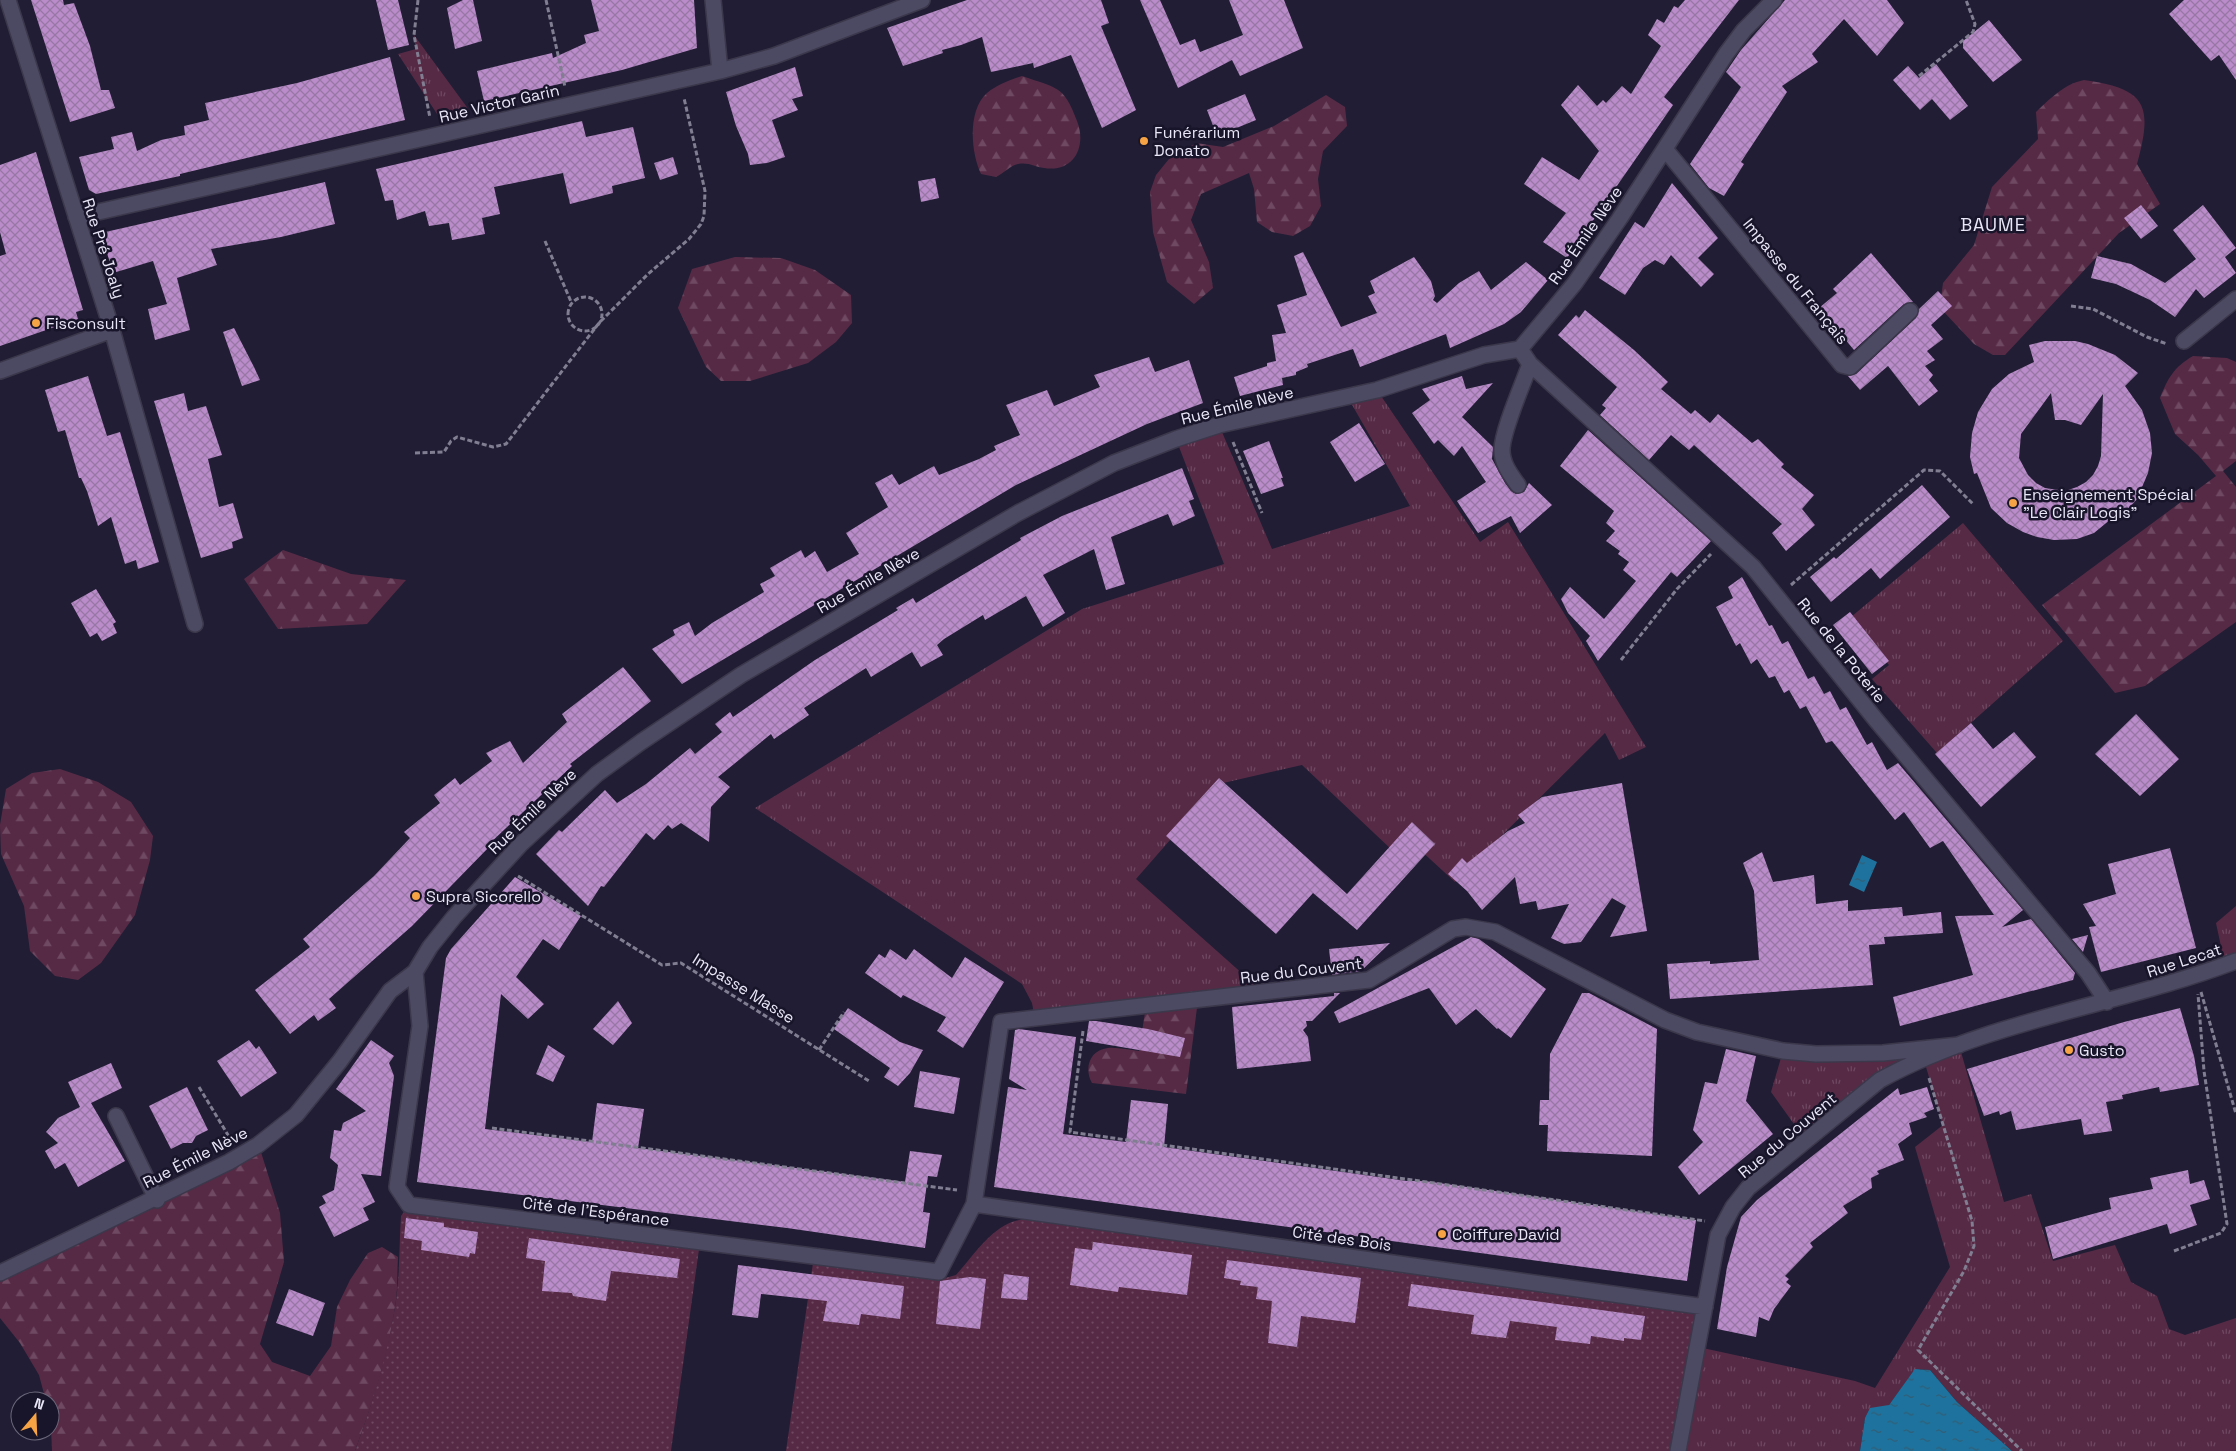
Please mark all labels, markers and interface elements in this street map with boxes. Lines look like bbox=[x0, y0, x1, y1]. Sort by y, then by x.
street label: Rue Victor Garin bbox=[437, 79, 561, 128]
place label: Funérarium Donato bbox=[1154, 122, 1240, 161]
marker: Funérarium Donato bbox=[1138, 135, 1150, 147]
street label: Rue Émile Nève bbox=[1544, 182, 1627, 289]
street label: Rue Pré Joaly bbox=[77, 195, 130, 301]
district label: BAUME bbox=[1960, 213, 2026, 236]
street label: Impasse du Français bbox=[1738, 214, 1853, 349]
place label: Fisconsult bbox=[46, 313, 126, 334]
marker: Fisconsult bbox=[30, 317, 42, 329]
street label: Rue Émile Nève bbox=[1179, 381, 1296, 430]
place label: Enseignement Spécial "Le Clair Logis" bbox=[2023, 484, 2194, 523]
marker: Enseignement Spécial "Le Clair Logis" bbox=[2007, 497, 2019, 509]
street label: Rue Émile Nève bbox=[813, 543, 923, 618]
street label: Rue de la Poterie bbox=[1793, 593, 1891, 707]
street label: Rue Émile Nève bbox=[484, 764, 581, 859]
place label: Supra Sicorello bbox=[426, 886, 541, 907]
marker: Supra Sicorello bbox=[410, 890, 422, 902]
street label: Rue Lecat bbox=[2144, 939, 2224, 982]
street label: Impasse Masse bbox=[689, 949, 799, 1028]
street label: Rue du Couvent bbox=[1239, 953, 1363, 988]
place label: Gusto bbox=[2079, 1040, 2125, 1061]
marker: Gusto bbox=[2063, 1044, 2075, 1056]
street label: Rue du Couvent bbox=[1734, 1088, 1841, 1183]
street label: Rue Émile Nève bbox=[139, 1122, 251, 1193]
street label: Cité de l'Espérance bbox=[521, 1192, 671, 1231]
street label: Cité des Bois bbox=[1291, 1221, 1393, 1256]
place label: Coiffure David bbox=[1452, 1224, 1560, 1245]
marker: Coiffure David bbox=[1436, 1228, 1448, 1240]
north arrow bbox=[10, 1391, 60, 1441]
text: N bbox=[32, 1394, 47, 1414]

